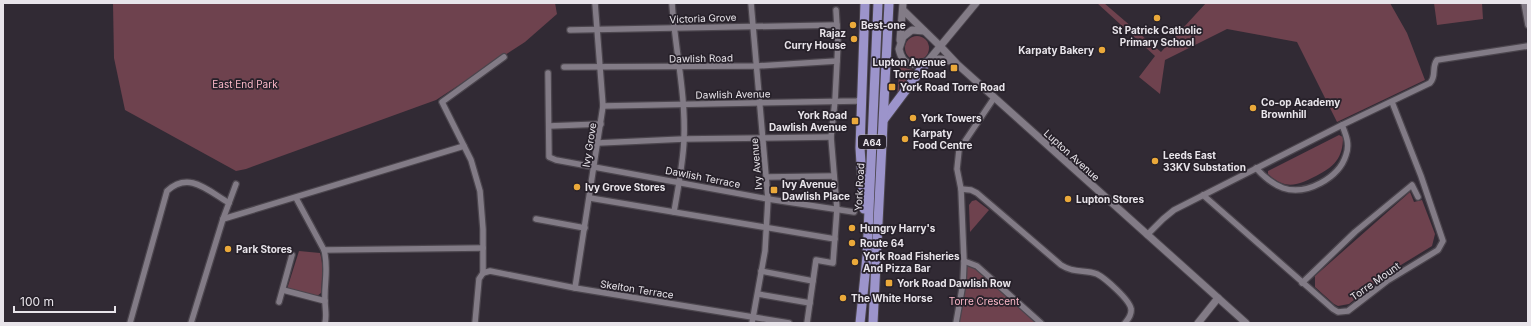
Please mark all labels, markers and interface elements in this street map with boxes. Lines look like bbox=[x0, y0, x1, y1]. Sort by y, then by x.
street label: Victoria Grove bbox=[669, 11, 737, 25]
marker: St Patrick Catholic Primary School bbox=[1152, 13, 1162, 23]
place label: Best-one bbox=[861, 19, 906, 31]
marker: Best-one bbox=[848, 20, 858, 30]
place label: St Patrick Catholic Primary School bbox=[1112, 24, 1202, 49]
place label: Rajaz Curry House bbox=[784, 27, 846, 52]
marker: Rajaz Curry House bbox=[849, 34, 859, 44]
place label: Karpaty Bakery bbox=[1018, 44, 1094, 57]
marker: Karpaty Bakery bbox=[1097, 45, 1107, 55]
street label: Dawlish Road bbox=[669, 51, 733, 65]
place label: Lupton Avenue Torre Road bbox=[873, 56, 946, 80]
marker: Lupton Avenue Torre Road bbox=[949, 63, 959, 73]
park label: East End Park bbox=[212, 78, 278, 90]
place label: York Road Torre Road bbox=[900, 81, 1005, 93]
marker: York Road Torre Road bbox=[887, 82, 897, 92]
street label: Dawlish Avenue bbox=[695, 87, 771, 101]
place label: Co-op Academy Brownhill bbox=[1261, 96, 1340, 120]
marker: Co-op Academy Brownhill bbox=[1248, 103, 1258, 113]
place label: York Road Dawlish Avenue bbox=[769, 109, 847, 133]
place label: York Towers bbox=[921, 112, 982, 124]
marker: York Towers bbox=[908, 113, 918, 123]
marker: York Road Dawlish Avenue bbox=[850, 116, 860, 126]
street label: Ivy Grove bbox=[580, 122, 598, 168]
place label: Karpaty Food Centre bbox=[913, 127, 973, 151]
street label: Lupton Avenue bbox=[1042, 127, 1102, 183]
marker: Karpaty Food Centre bbox=[900, 134, 910, 144]
road number: A64 bbox=[858, 135, 886, 149]
street label: Ivy Avenue bbox=[748, 137, 764, 190]
place label: Leeds East 33KV Substation bbox=[1163, 149, 1246, 173]
marker: Leeds East 33KV Substation bbox=[1150, 156, 1160, 166]
street label: York Road bbox=[852, 163, 866, 211]
street label: Dawlish Terrace bbox=[664, 164, 742, 190]
place label: Ivy Avenue Dawlish Place bbox=[782, 178, 850, 202]
place label: Ivy Grove Stores bbox=[585, 181, 666, 194]
marker: Ivy Grove Stores bbox=[572, 182, 582, 192]
marker: Ivy Avenue Dawlish Place bbox=[769, 185, 779, 195]
place label: Lupton Stores bbox=[1076, 193, 1145, 205]
marker: Lupton Stores bbox=[1063, 194, 1073, 204]
place label: Hungry Harry's bbox=[860, 222, 936, 235]
marker: Hungry Harry's bbox=[847, 223, 857, 233]
place label: Route 64 bbox=[860, 237, 904, 249]
marker: Route 64 bbox=[847, 238, 857, 248]
place label: Park Stores bbox=[236, 243, 293, 255]
marker: Park Stores bbox=[223, 244, 233, 254]
place label: York Road Fisheries And Pizza Bar bbox=[863, 250, 960, 274]
marker: York Road Fisheries And Pizza Bar bbox=[850, 257, 860, 267]
street label: Torre Mount bbox=[1348, 259, 1403, 303]
street label: Skelton Terrace bbox=[599, 277, 675, 301]
place label: York Road Dawlish Row bbox=[897, 277, 1011, 289]
marker: York Road Dawlish Row bbox=[884, 278, 894, 288]
scale bar bbox=[14, 288, 115, 314]
place label: The White Horse bbox=[851, 292, 933, 304]
marker: The White Horse bbox=[838, 293, 848, 303]
text: 100 m bbox=[20, 294, 54, 309]
park label: Torre Crescent bbox=[949, 295, 1020, 307]

